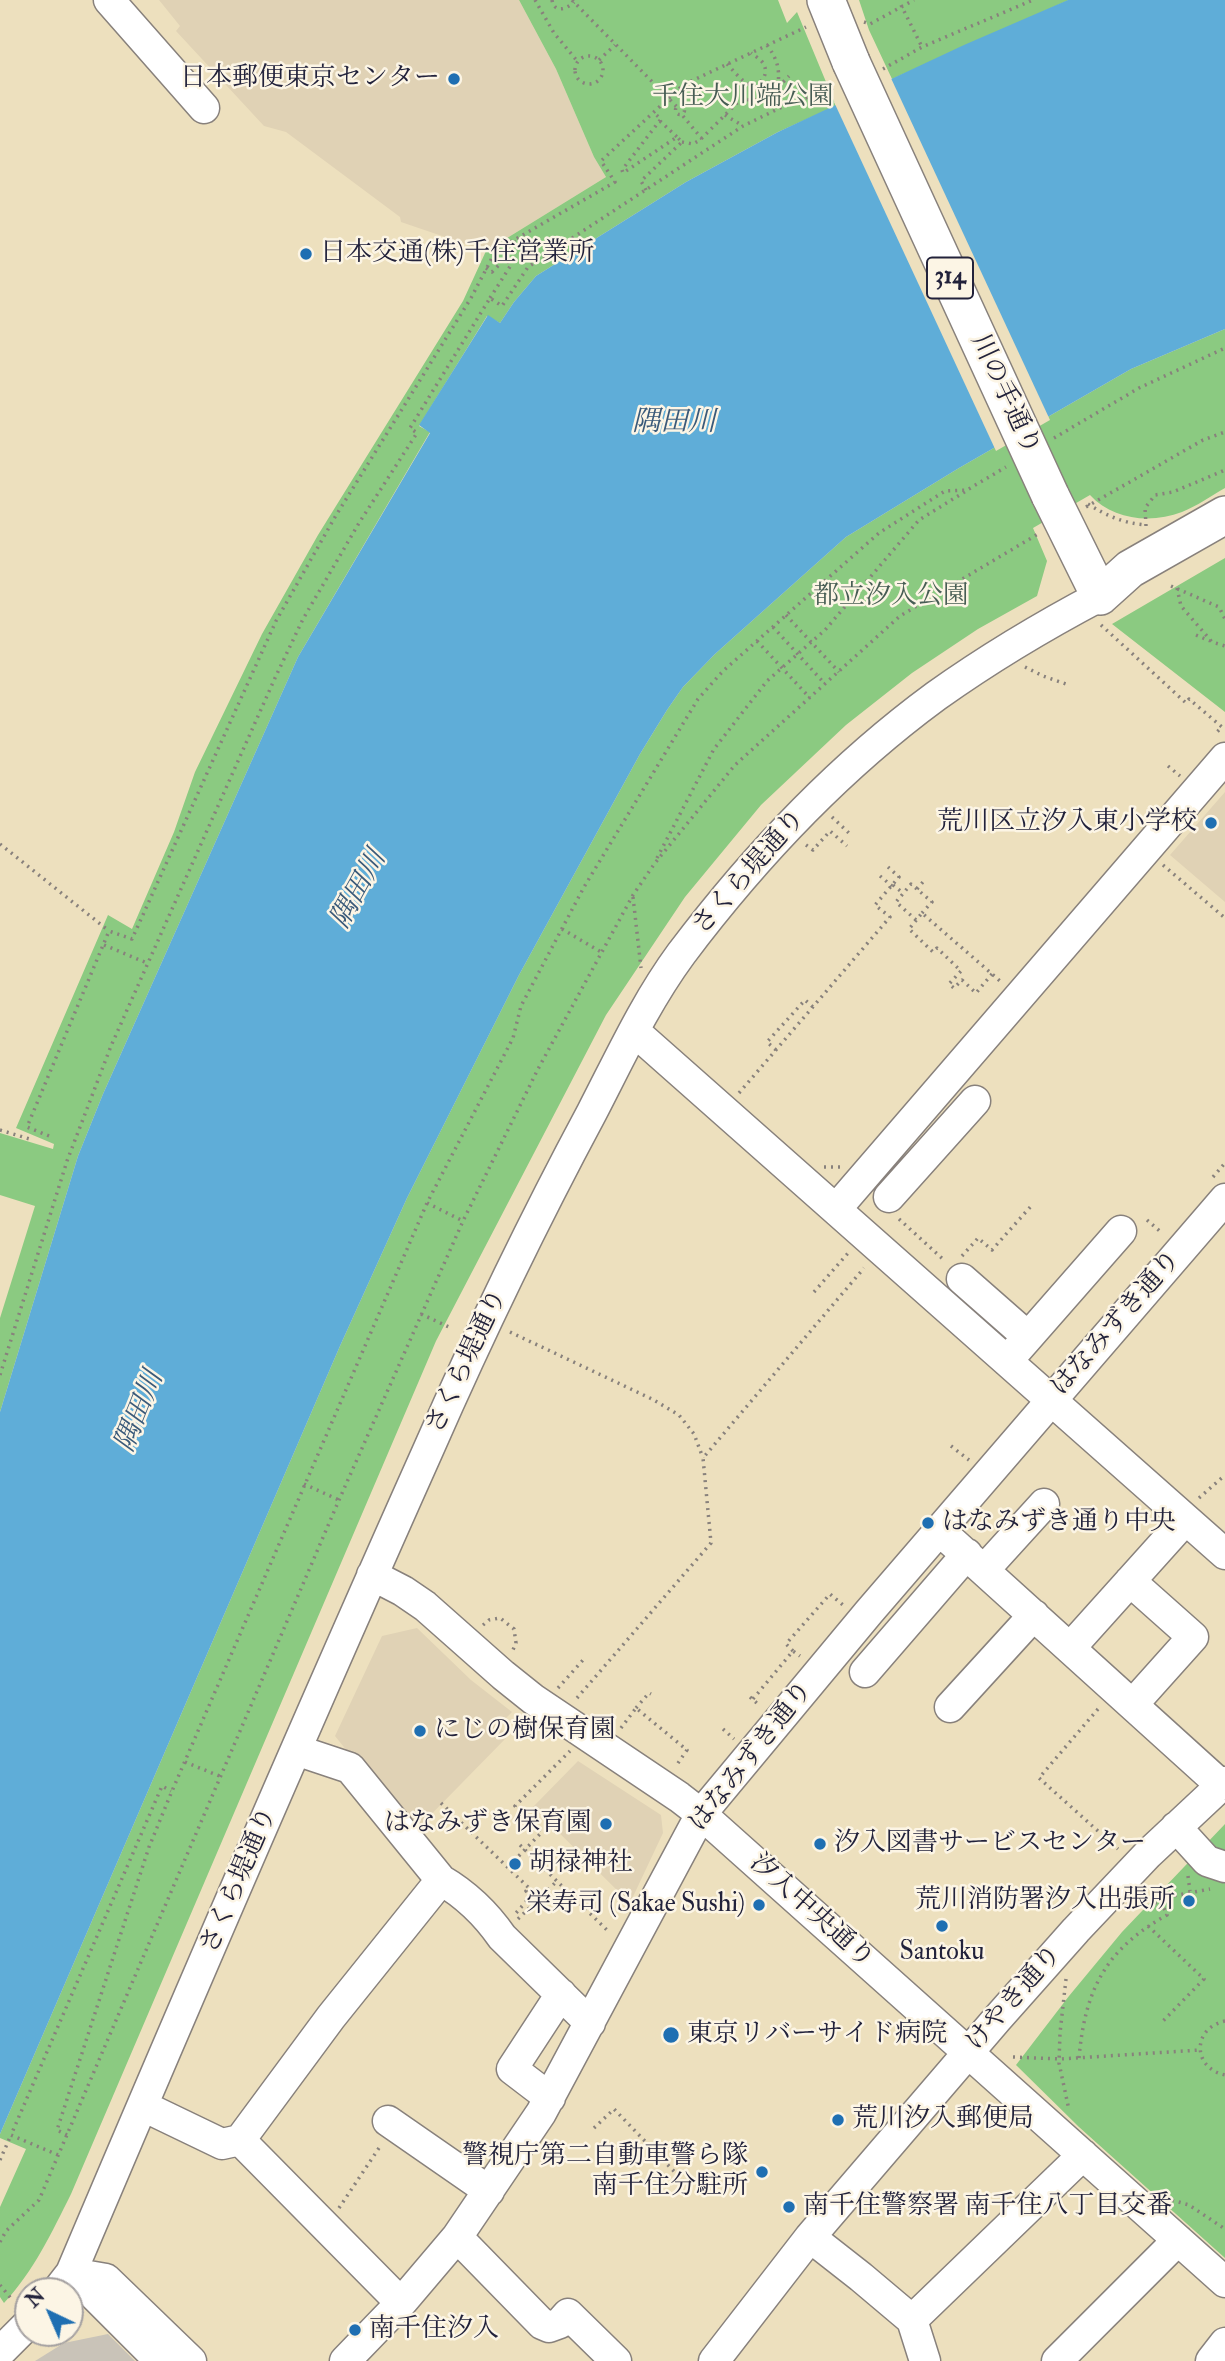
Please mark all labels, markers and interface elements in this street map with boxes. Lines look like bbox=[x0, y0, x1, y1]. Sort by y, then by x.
place label: 日本郵便東京センター bbox=[180, 63, 440, 95]
marker: 日本郵便東京センター bbox=[446, 71, 462, 87]
park label: 千住大川端公園 bbox=[652, 82, 834, 114]
place label: 日本交通(株)千住営業所 bbox=[320, 238, 594, 270]
marker: 日本交通(株)千住営業所 bbox=[298, 246, 314, 262]
road number: 314 bbox=[927, 258, 973, 298]
street label: 川の手通り bbox=[962, 329, 1046, 461]
water label: 隅田川 bbox=[632, 407, 716, 441]
park label: 都立汐入公園 bbox=[813, 581, 969, 613]
street label: さくら堤通り bbox=[687, 804, 813, 942]
place label: 荒川区立汐入東小学校 bbox=[937, 807, 1197, 839]
marker: 荒川区立汐入東小学校 bbox=[1203, 815, 1219, 831]
water label: 隅田川 bbox=[325, 845, 395, 935]
street label: はなみずき通り bbox=[1046, 1245, 1188, 1403]
street label: さくら堤通り bbox=[421, 1285, 515, 1439]
water label: 隅田川 bbox=[110, 1367, 172, 1457]
place label: はなみずき通り中央 bbox=[942, 1507, 1176, 1539]
marker: はなみずき通り中央 bbox=[920, 1515, 936, 1531]
street label: はなみずき通り bbox=[684, 1676, 820, 1838]
place label: にじの樹保育園 bbox=[434, 1715, 616, 1747]
marker: にじの樹保育園 bbox=[412, 1723, 428, 1739]
street label: さくら堤通り bbox=[195, 1803, 285, 1959]
place label: はなみずき保育園 bbox=[384, 1808, 592, 1840]
marker: はなみずき保育園 bbox=[598, 1816, 614, 1832]
place label: 汐入図書サービスセンター bbox=[834, 1828, 1146, 1860]
marker: 汐入図書サービスセンター bbox=[812, 1836, 828, 1852]
place label: 胡禄神社 bbox=[529, 1848, 633, 1880]
street label: 汐入中央通り bbox=[743, 1848, 879, 1976]
marker: 胡禄神社 bbox=[507, 1856, 523, 1872]
place label: 荒川消防署汐入出張所 bbox=[915, 1885, 1175, 1917]
place label: 栄寿司 (Sakae Sushi) bbox=[526, 1889, 745, 1921]
marker: 荒川消防署汐入出張所 bbox=[1181, 1893, 1197, 1909]
marker: 栄寿司 (Sakae Sushi) bbox=[751, 1897, 767, 1913]
marker: Santoku bbox=[934, 1918, 950, 1934]
place label: Santoku bbox=[900, 1937, 984, 1969]
street label: けやき通り bbox=[961, 1940, 1069, 2058]
place label: 東京リバーサイド病院 bbox=[687, 2019, 947, 2051]
marker: 東京リバーサイド病院 bbox=[661, 2025, 681, 2045]
place label: 荒川汐入郵便局 bbox=[852, 2104, 1034, 2136]
marker: 荒川汐入郵便局 bbox=[830, 2112, 846, 2128]
place label: 警視庁第二自動車警ら隊 南千住分駐所 bbox=[462, 2141, 748, 2202]
marker: 警視庁第二自動車警ら隊 南千住分駐所 bbox=[754, 2164, 770, 2180]
place label: 南千住警察署 南千住八丁目交番 bbox=[803, 2191, 1172, 2223]
marker: 南千住警察署 南千住八丁目交番 bbox=[781, 2199, 797, 2215]
north arrow bbox=[14, 2277, 84, 2347]
text: N bbox=[21, 2284, 50, 2313]
place label: 南千住汐入 bbox=[369, 2314, 499, 2346]
marker: 南千住汐入 bbox=[347, 2322, 363, 2338]

